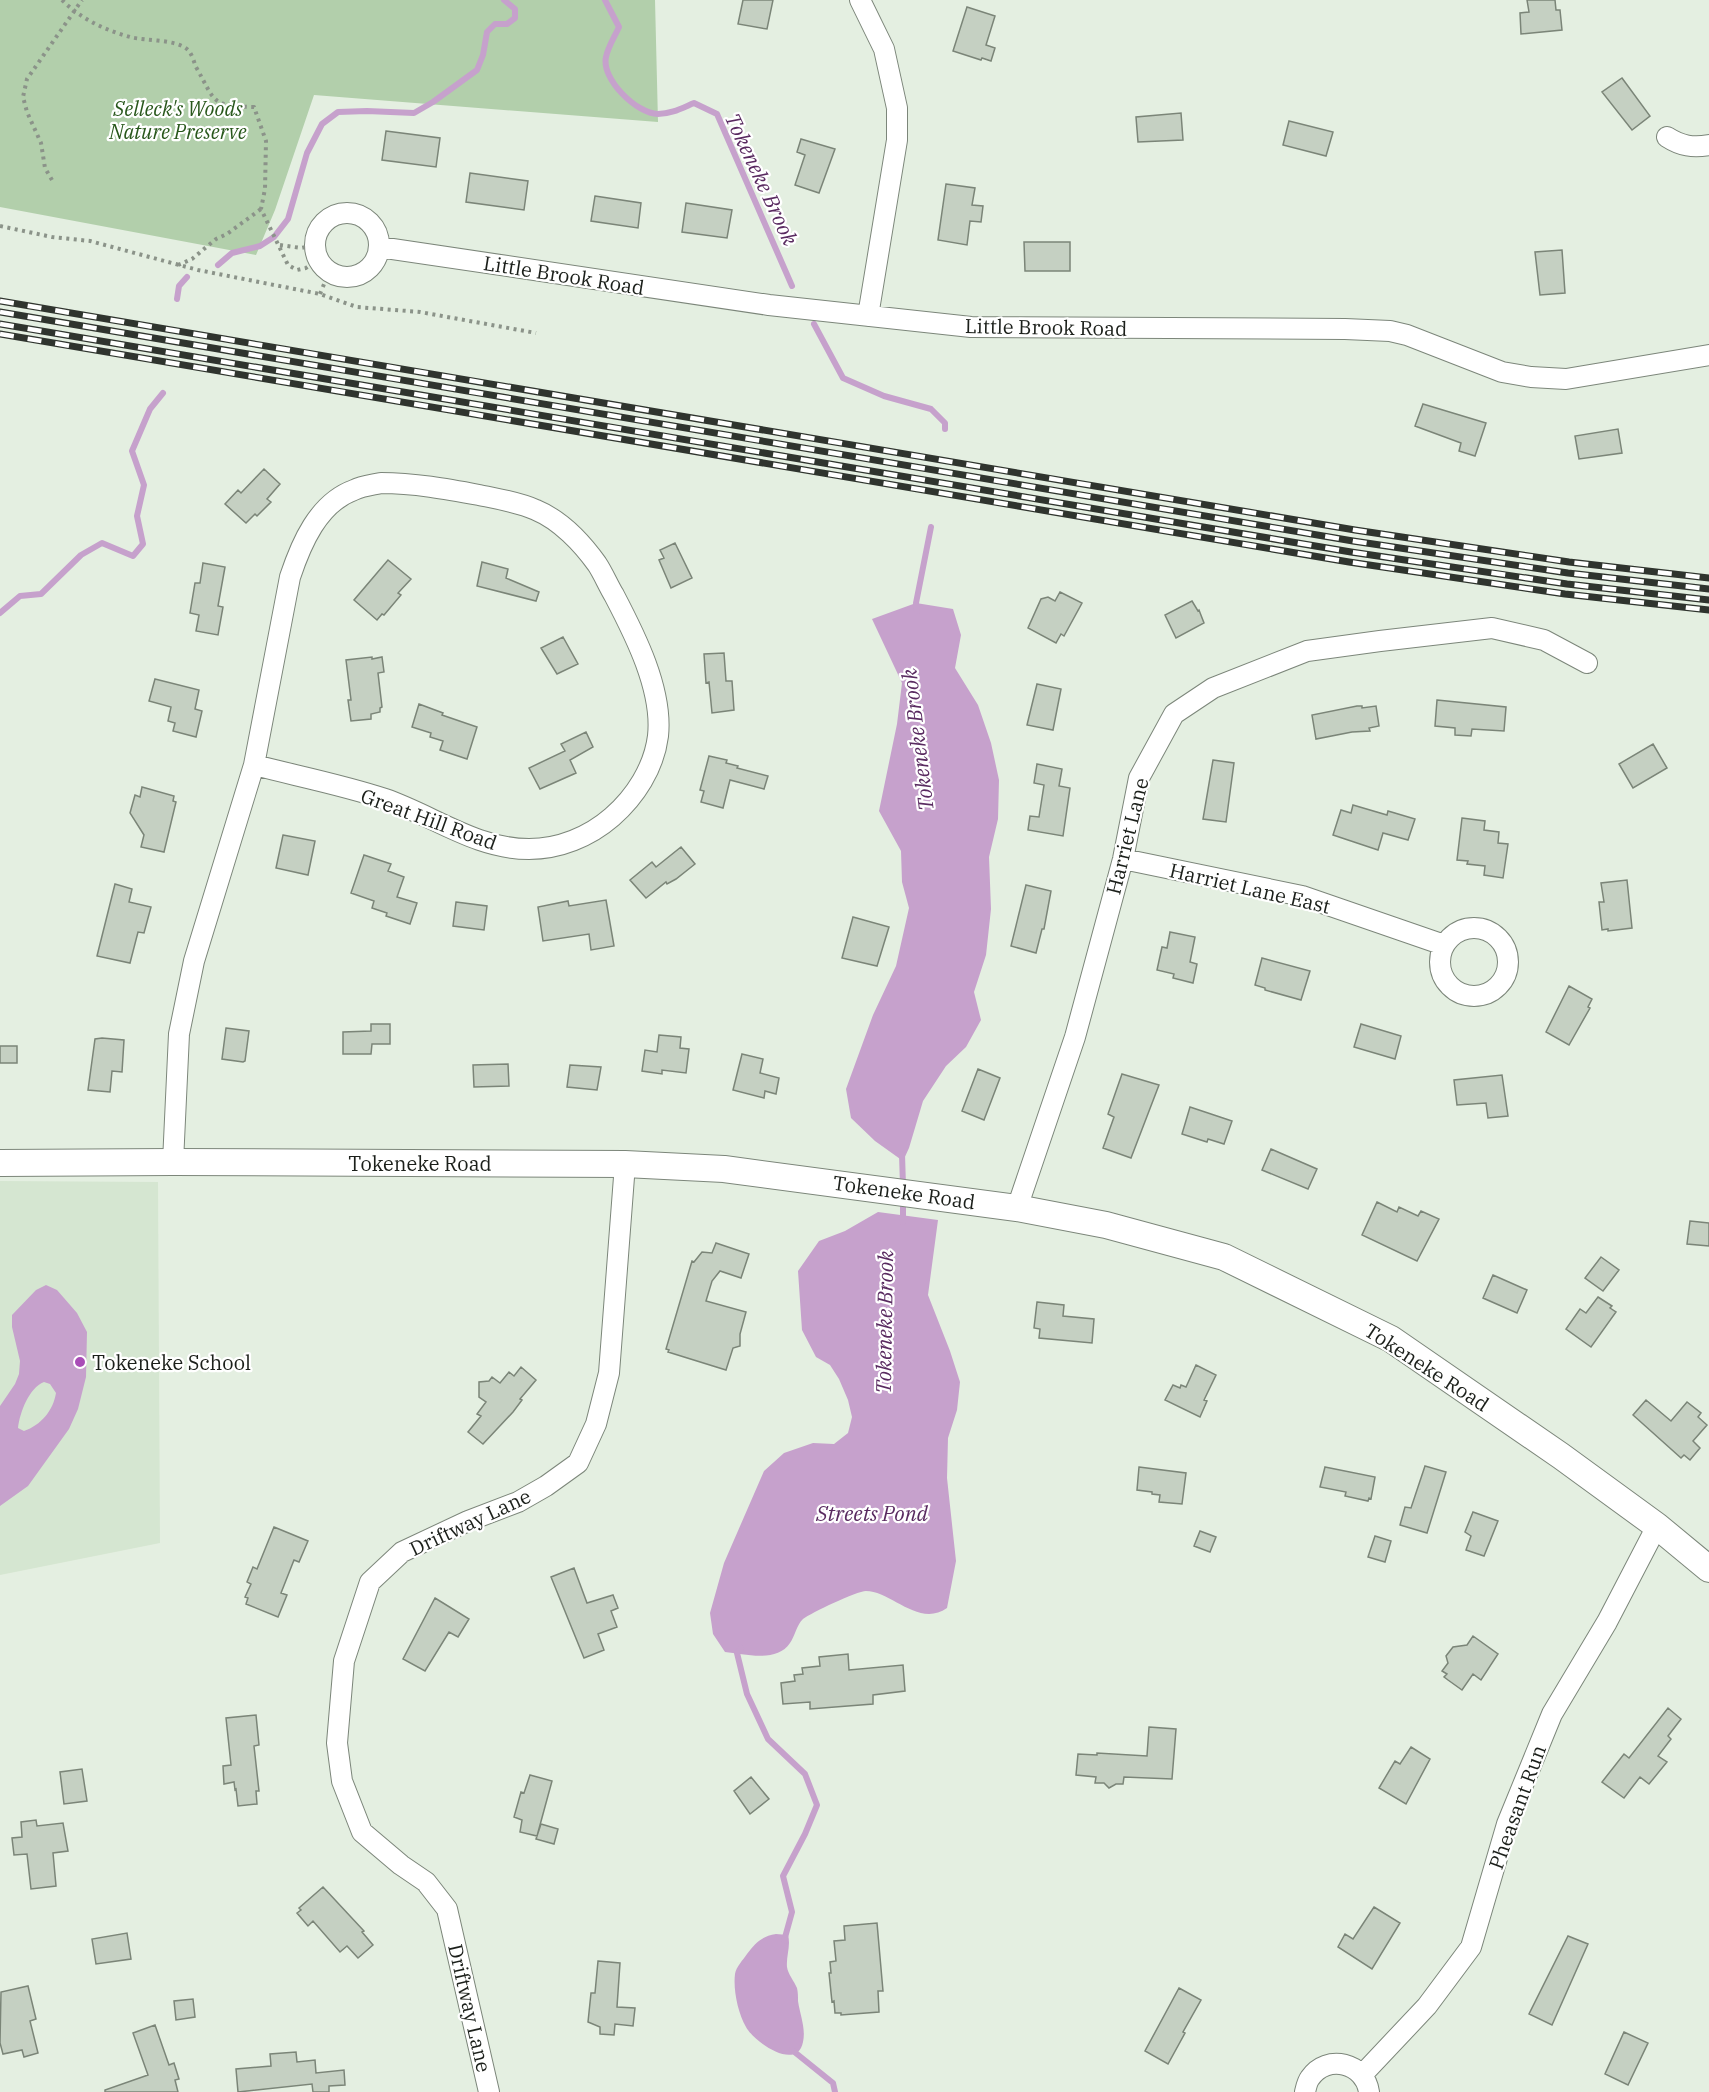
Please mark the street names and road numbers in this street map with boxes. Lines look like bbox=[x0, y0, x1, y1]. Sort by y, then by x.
street label: Little Brook Road bbox=[482, 249, 646, 301]
street label: Little Brook Road bbox=[965, 312, 1127, 342]
street label: Harriet Lane bbox=[1099, 775, 1155, 897]
street label: Great Hill Road bbox=[357, 782, 501, 856]
street label: Harriet Lane East bbox=[1167, 856, 1333, 920]
street label: Tokeneke Road bbox=[348, 1150, 492, 1177]
street label: Tokeneke Road bbox=[831, 1169, 977, 1215]
street label: Tokeneke Road bbox=[1359, 1317, 1495, 1417]
street label: Driftway Lane bbox=[405, 1482, 535, 1562]
street label: Pheasant Run bbox=[1482, 1741, 1552, 1873]
street label: Driftway Lane bbox=[442, 1941, 498, 2075]

